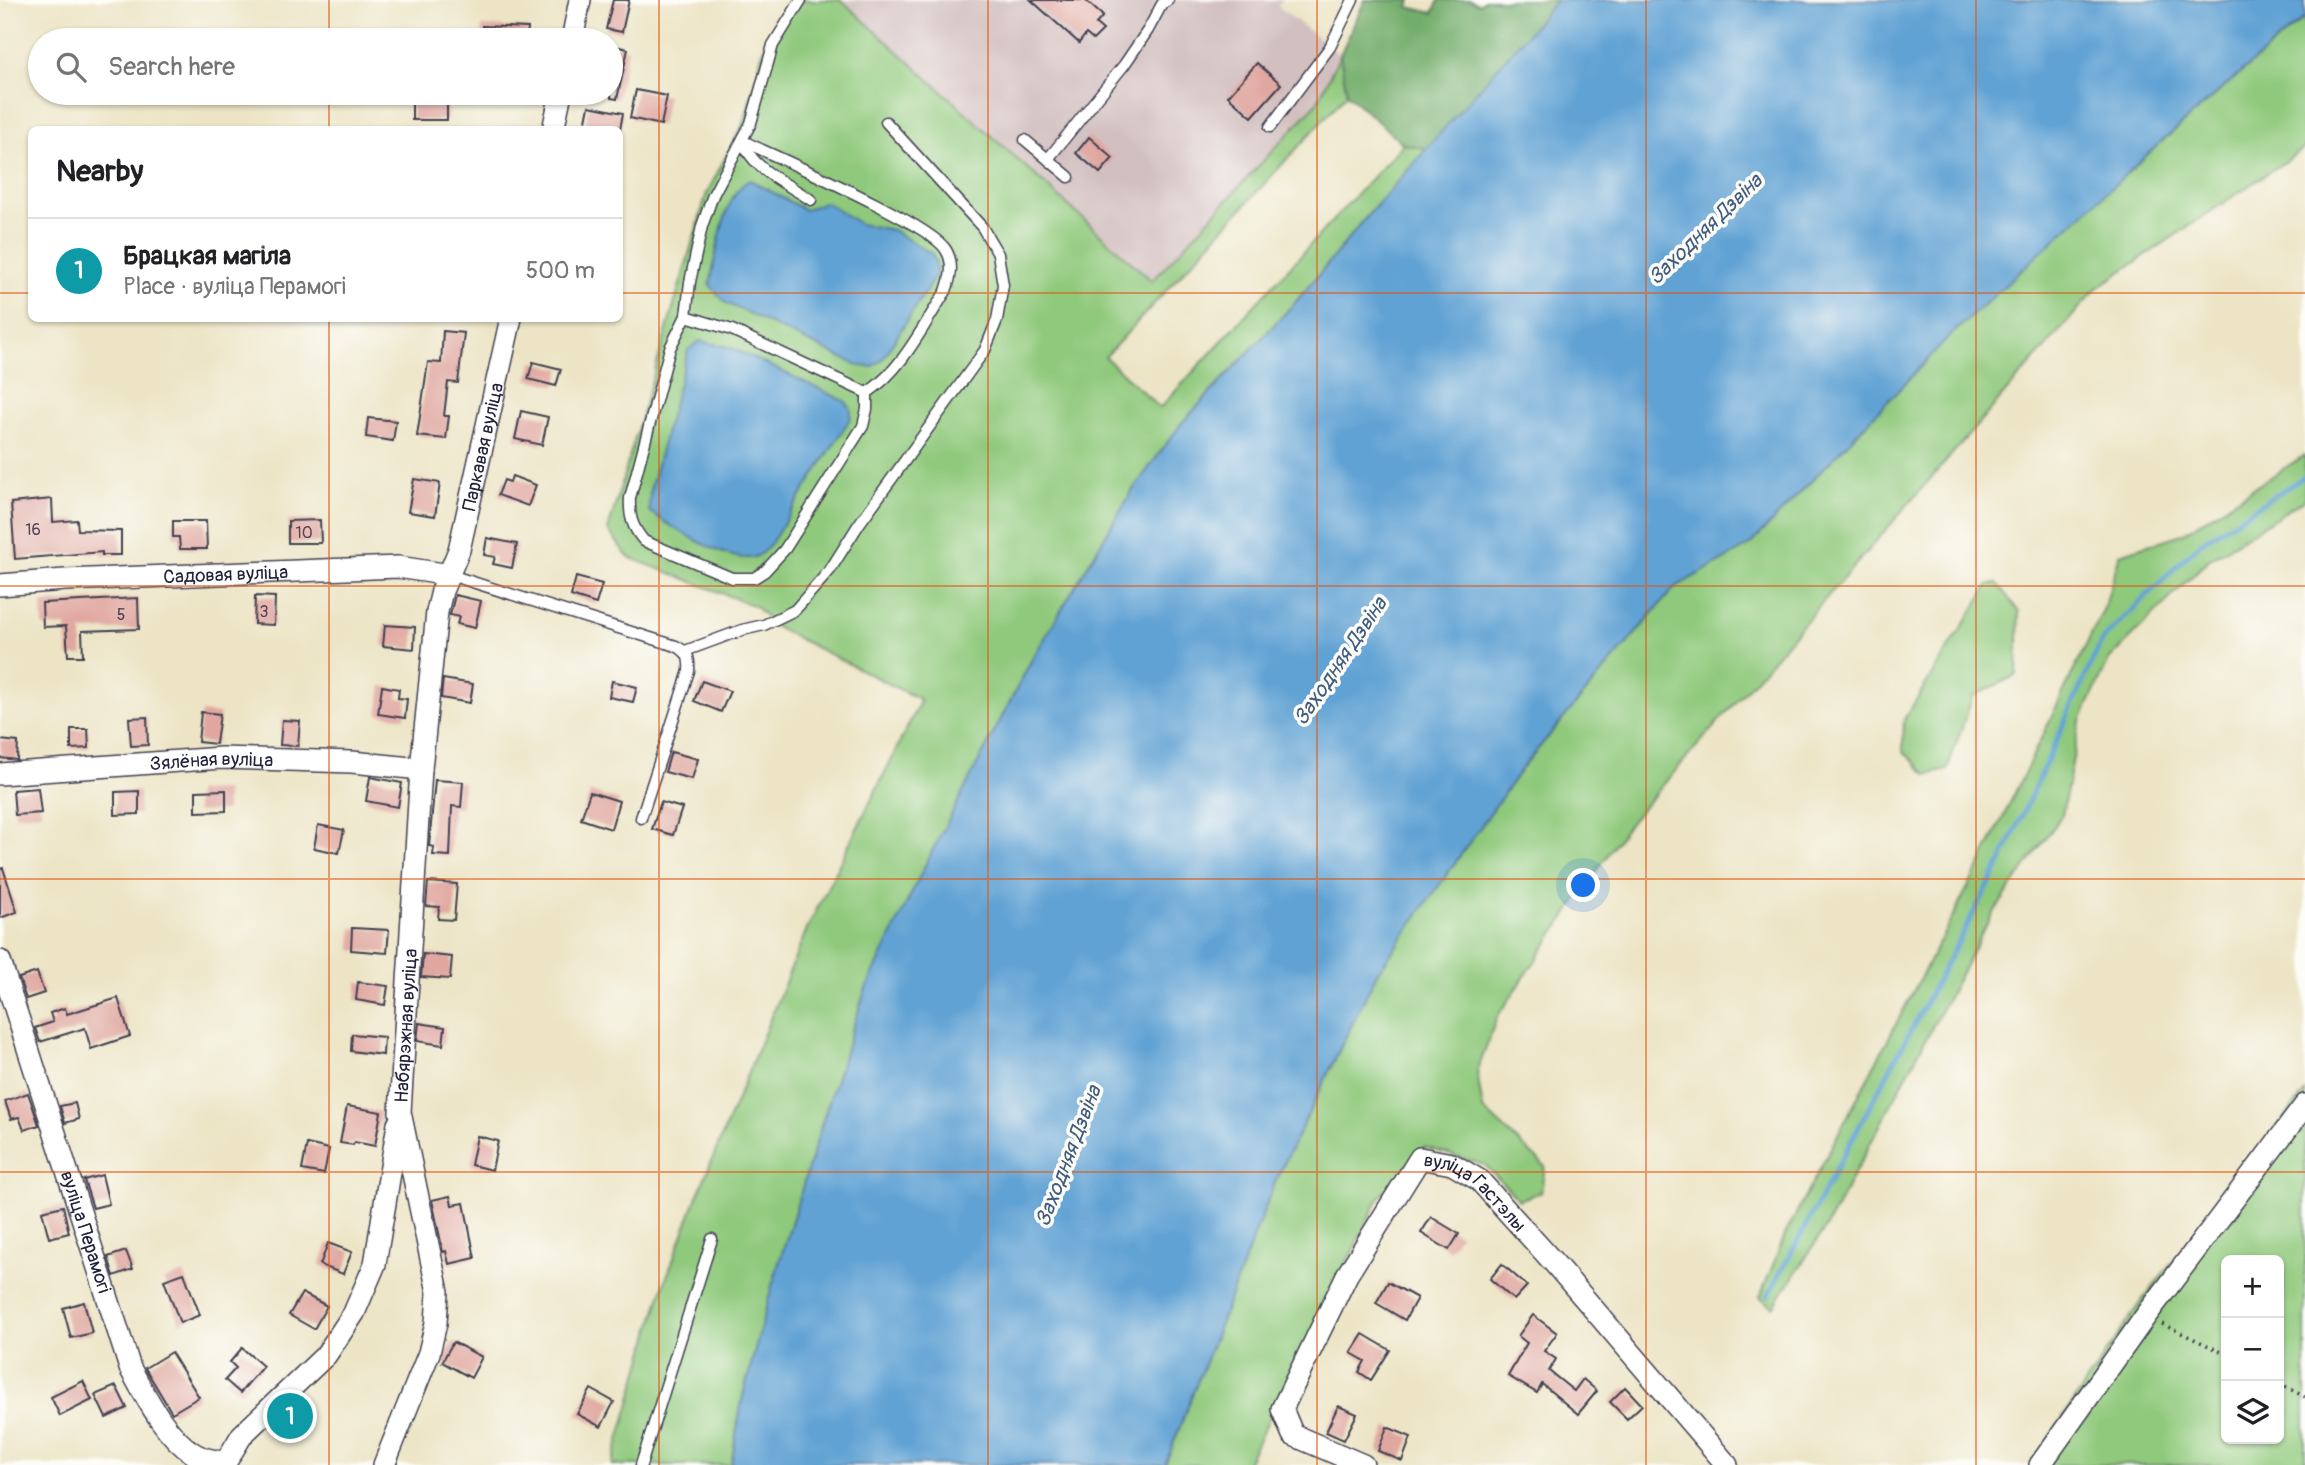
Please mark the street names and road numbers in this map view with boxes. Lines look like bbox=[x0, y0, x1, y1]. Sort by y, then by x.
street label: Паркавая вуліца bbox=[457, 380, 509, 513]
street label: Садовая вуліца bbox=[163, 560, 289, 589]
street label: Зялёная вуліца bbox=[149, 747, 274, 776]
street label: Набярэжная вуліца bbox=[390, 948, 423, 1104]
street label: вуліца Гастэлы bbox=[1422, 1148, 1531, 1237]
street label: вуліца Перамогі bbox=[55, 1168, 116, 1296]

